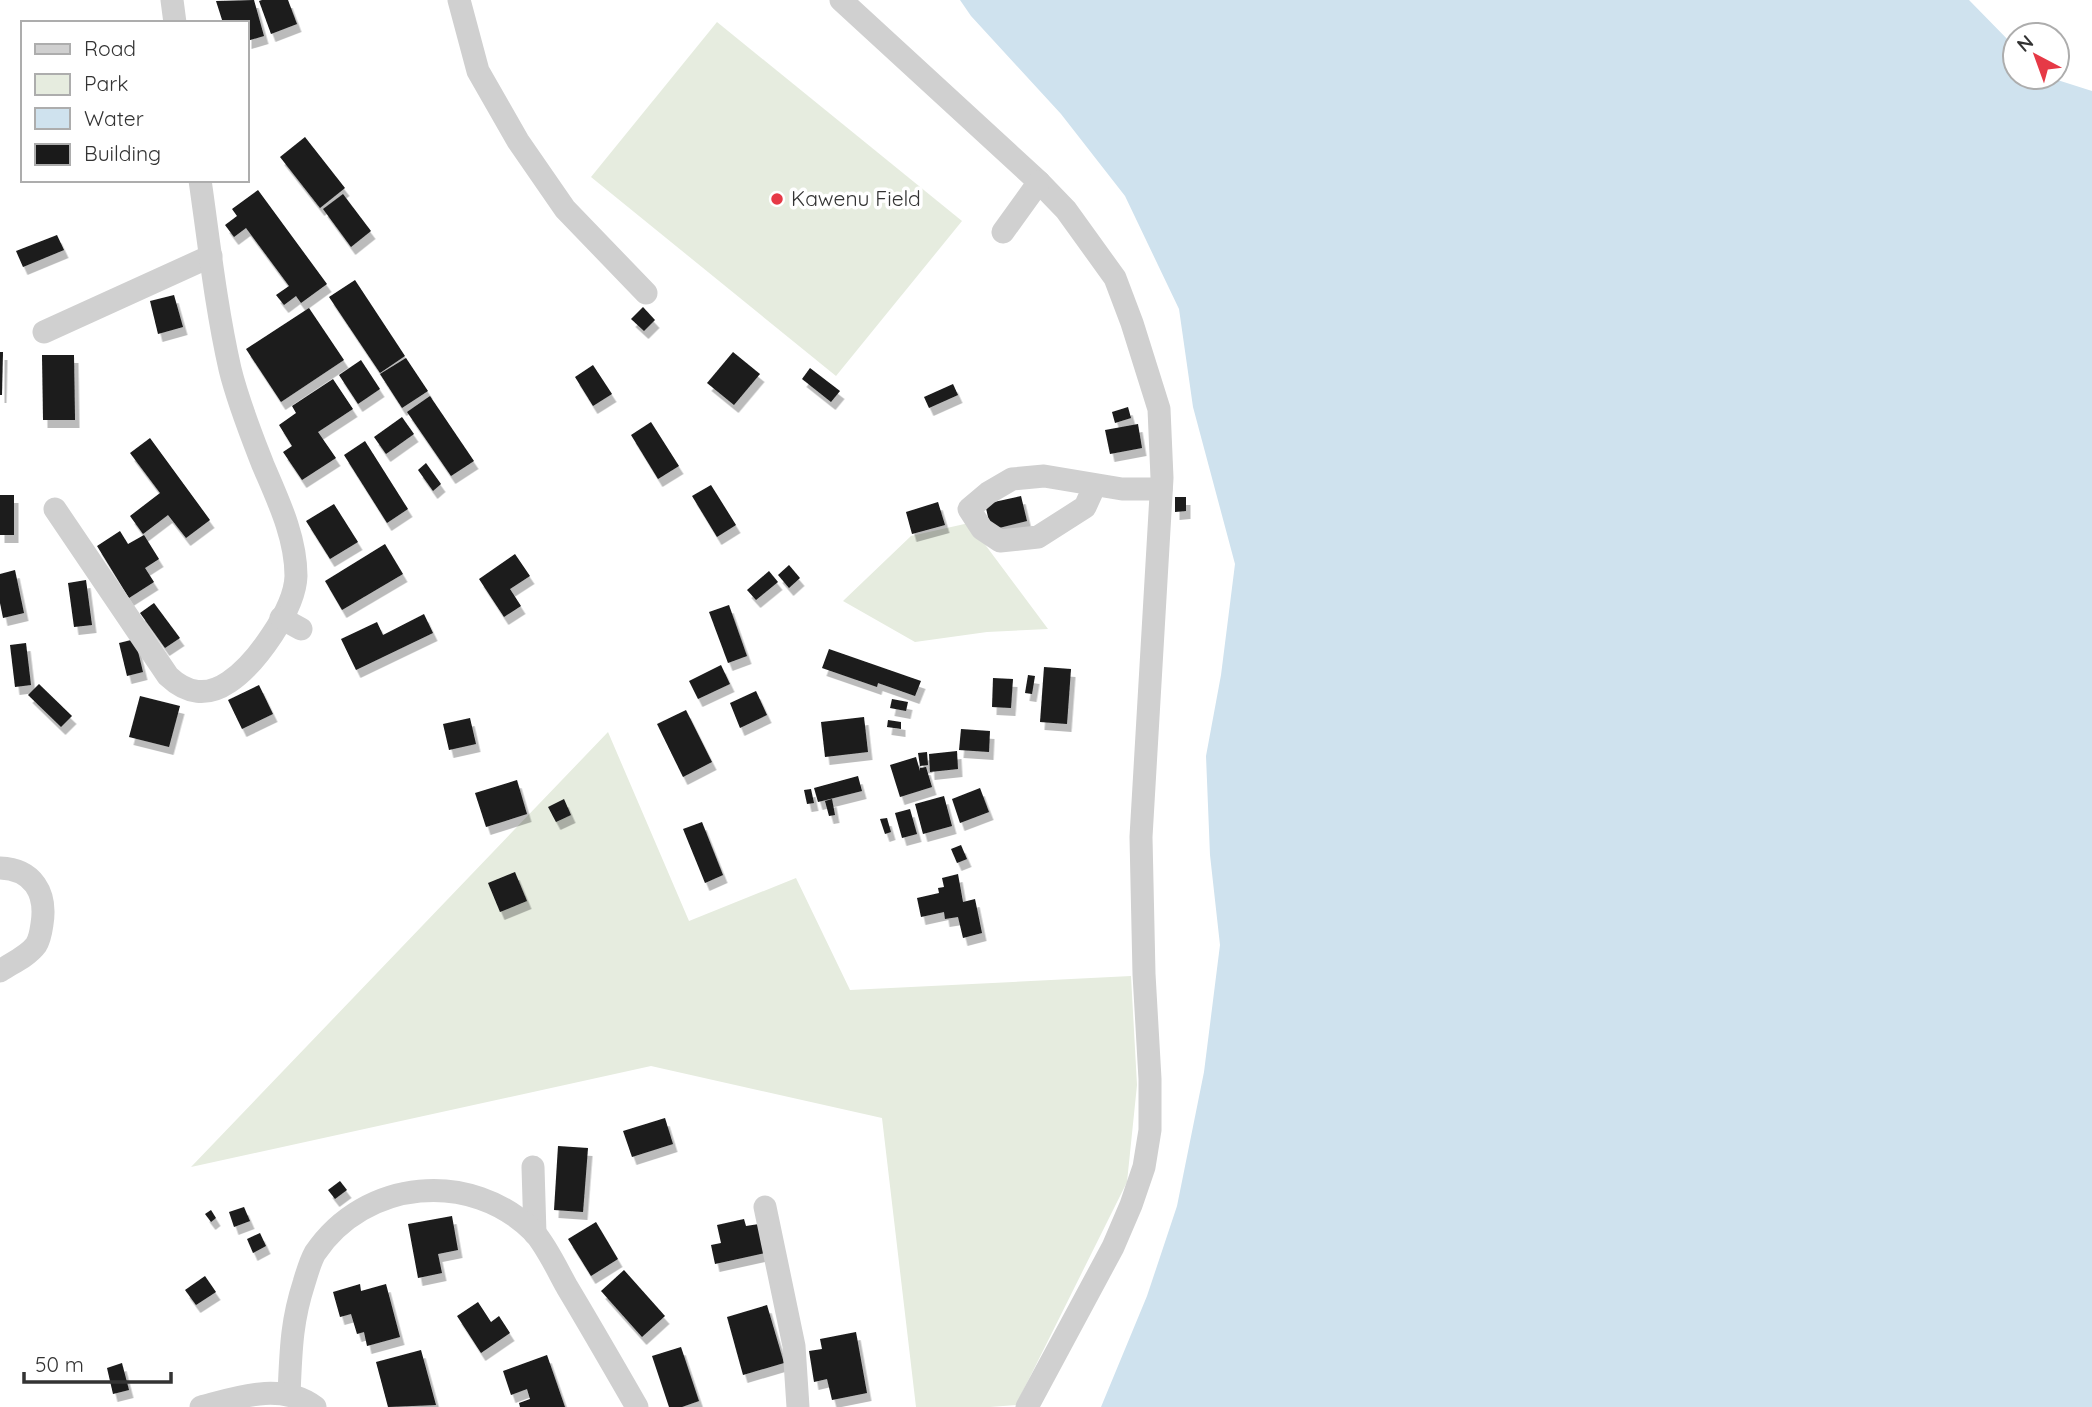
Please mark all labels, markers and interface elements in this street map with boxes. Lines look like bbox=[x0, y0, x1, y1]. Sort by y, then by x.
legend bbox=[21, 21, 248, 182]
north arrow bbox=[2001, 21, 2071, 91]
text: N bbox=[2012, 30, 2038, 57]
text: Road bbox=[84, 35, 136, 61]
text: Park bbox=[84, 70, 128, 96]
text: Water bbox=[84, 105, 144, 131]
text: Building bbox=[84, 140, 161, 166]
place label: Kawenu Field bbox=[791, 185, 921, 211]
marker: Kawenu Field bbox=[769, 191, 785, 207]
scale bar bbox=[24, 1340, 172, 1384]
text: 50 m bbox=[35, 1351, 84, 1377]

